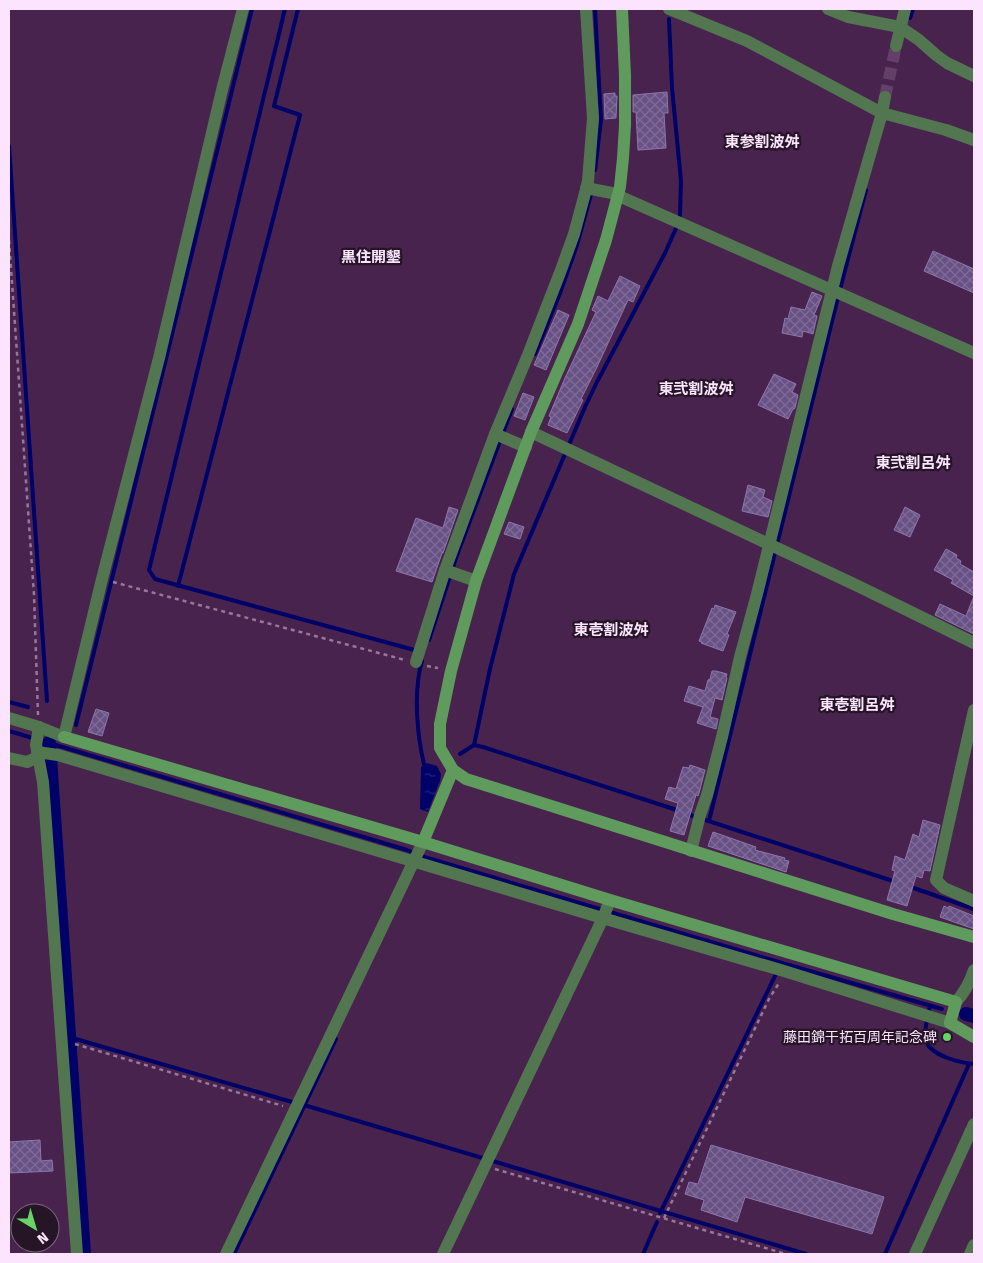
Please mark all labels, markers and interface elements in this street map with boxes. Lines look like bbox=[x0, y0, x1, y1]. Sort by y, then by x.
district label: 東参割波舛 bbox=[724, 133, 800, 151]
district label: 黒住開墾 bbox=[341, 248, 401, 266]
district label: 東弐割波舛 bbox=[658, 380, 734, 398]
district label: 東弐割呂舛 bbox=[875, 454, 951, 472]
district label: 東壱割波舛 bbox=[573, 621, 649, 639]
district label: 東壱割呂舛 bbox=[819, 696, 895, 714]
place label: 藤田錦干拓百周年記念碑 bbox=[783, 1029, 937, 1046]
marker: 藤田錦干拓百周年記念碑 bbox=[941, 1031, 953, 1043]
north arrow bbox=[10, 1203, 60, 1253]
text: N bbox=[34, 1228, 52, 1247]

